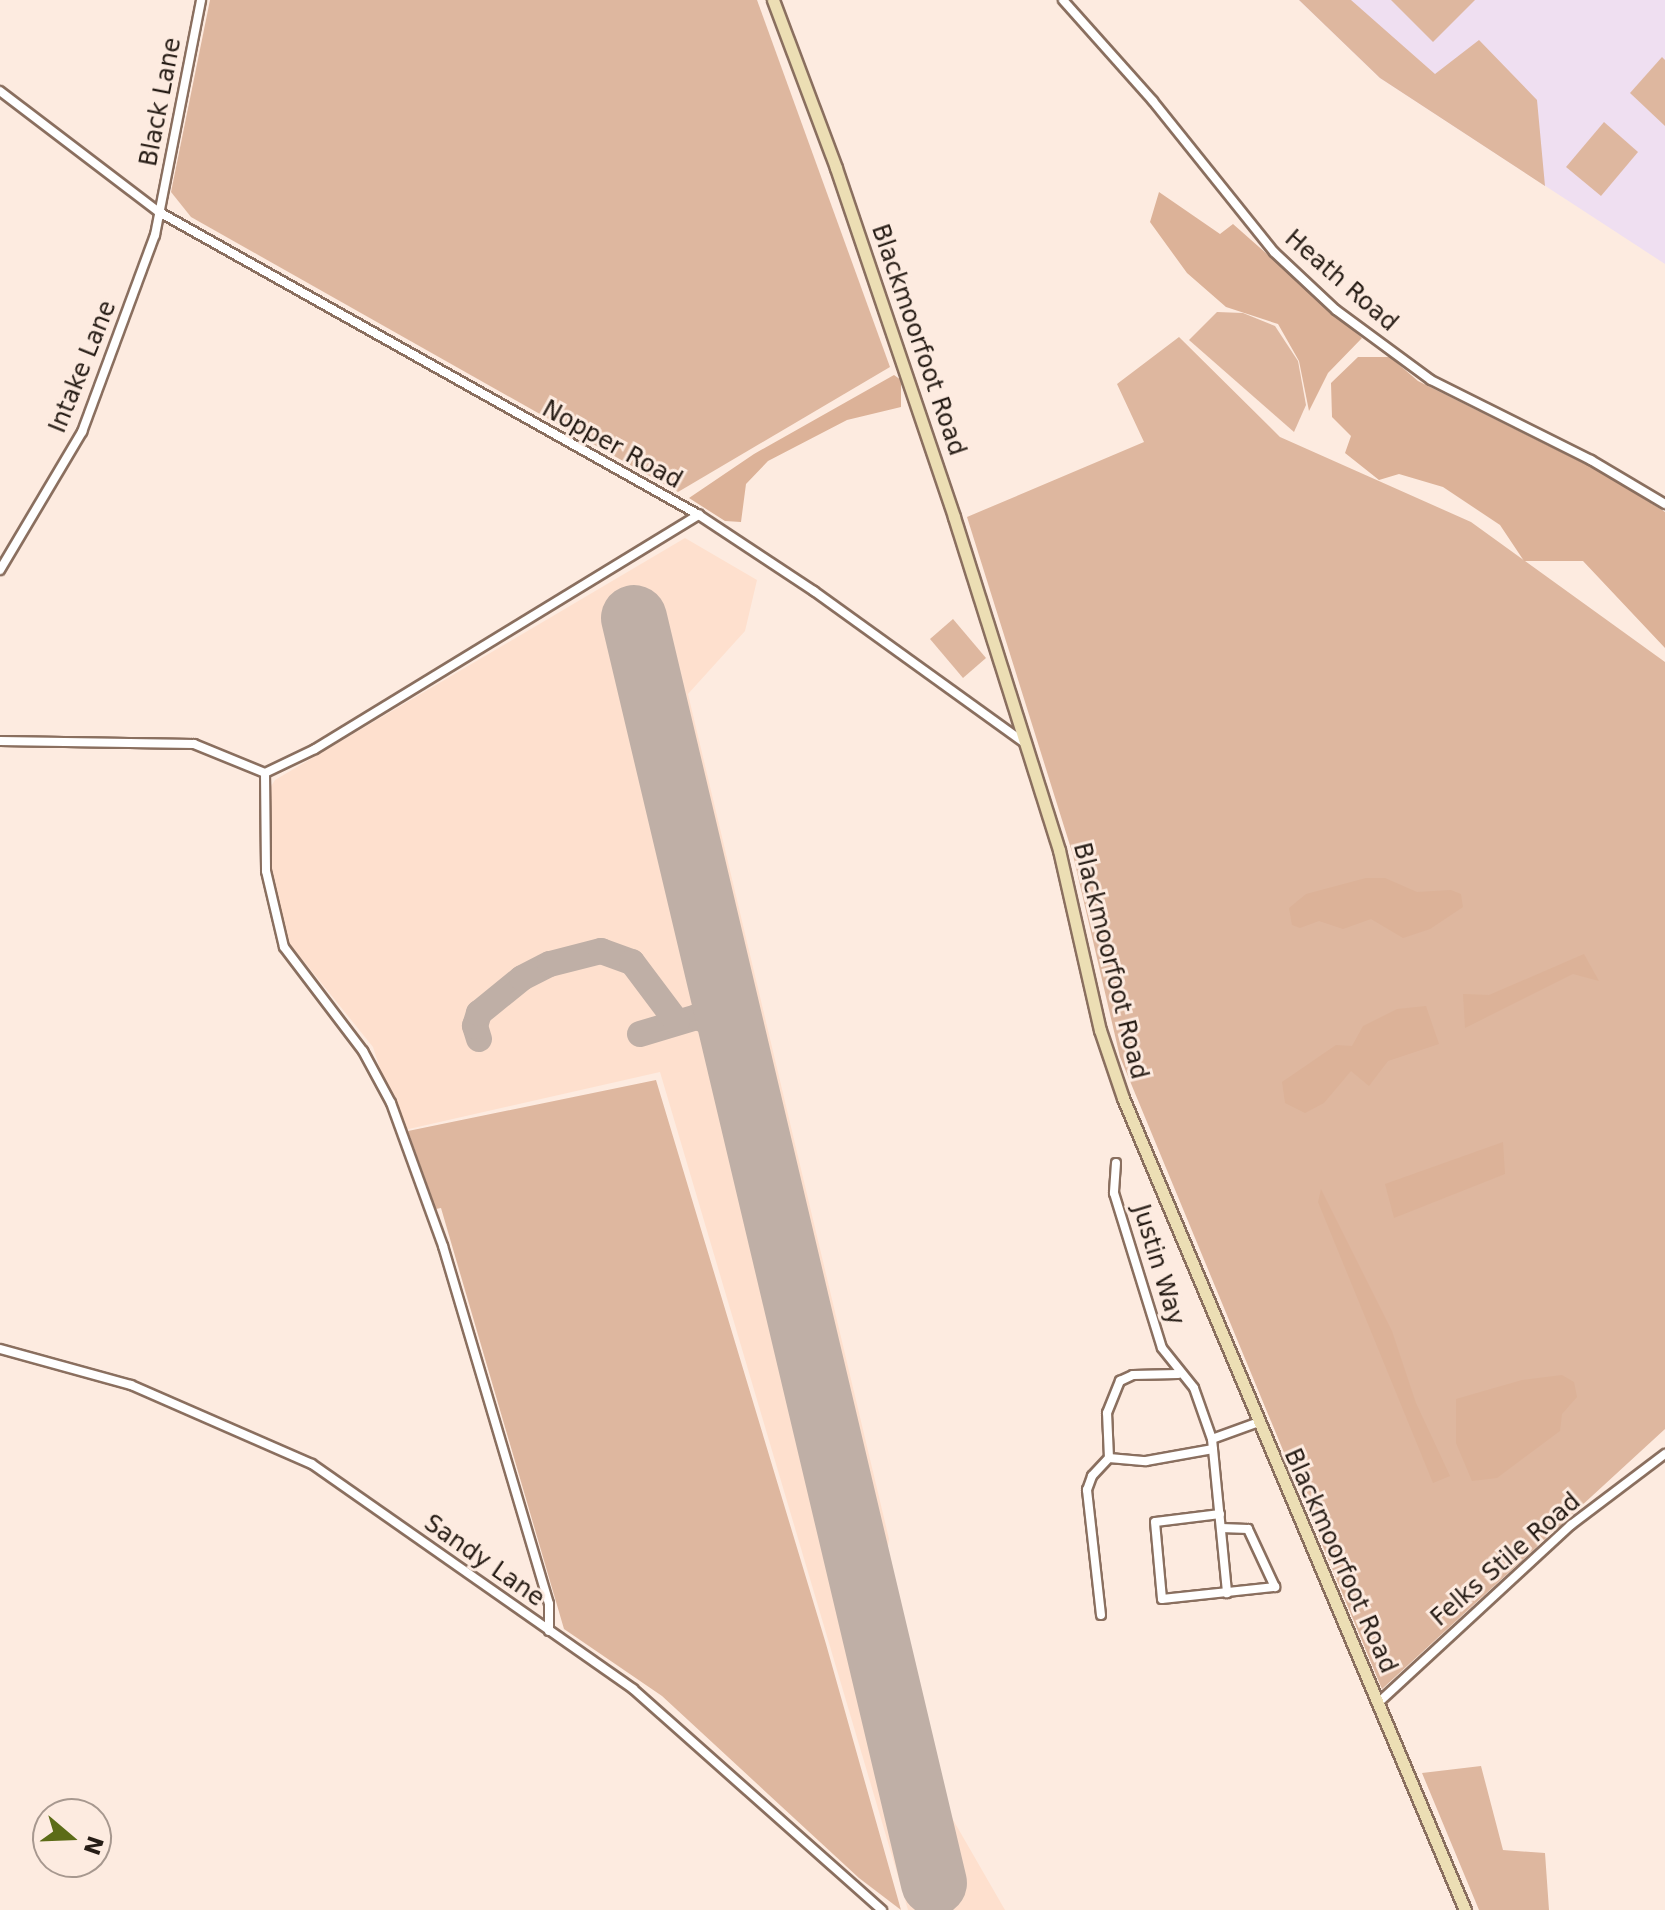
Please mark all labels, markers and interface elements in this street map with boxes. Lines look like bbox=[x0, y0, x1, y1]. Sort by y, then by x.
street label: Black Lane bbox=[134, 35, 188, 169]
street label: Blackmoorfoot Road bbox=[865, 221, 971, 459]
street label: Heath Road bbox=[1279, 224, 1403, 338]
street label: Intake Lane bbox=[43, 297, 123, 437]
street label: Nopper Road bbox=[537, 395, 687, 495]
street label: Blackmoorfoot Road bbox=[1067, 840, 1153, 1082]
street label: Justin Way bbox=[1126, 1201, 1190, 1329]
street label: Blackmoorfoot Road bbox=[1278, 1444, 1402, 1678]
street label: Felks Stile Road bbox=[1425, 1487, 1587, 1633]
street label: Sandy Lane bbox=[418, 1509, 550, 1613]
north arrow bbox=[32, 1798, 112, 1878]
text: N bbox=[78, 1833, 108, 1858]

